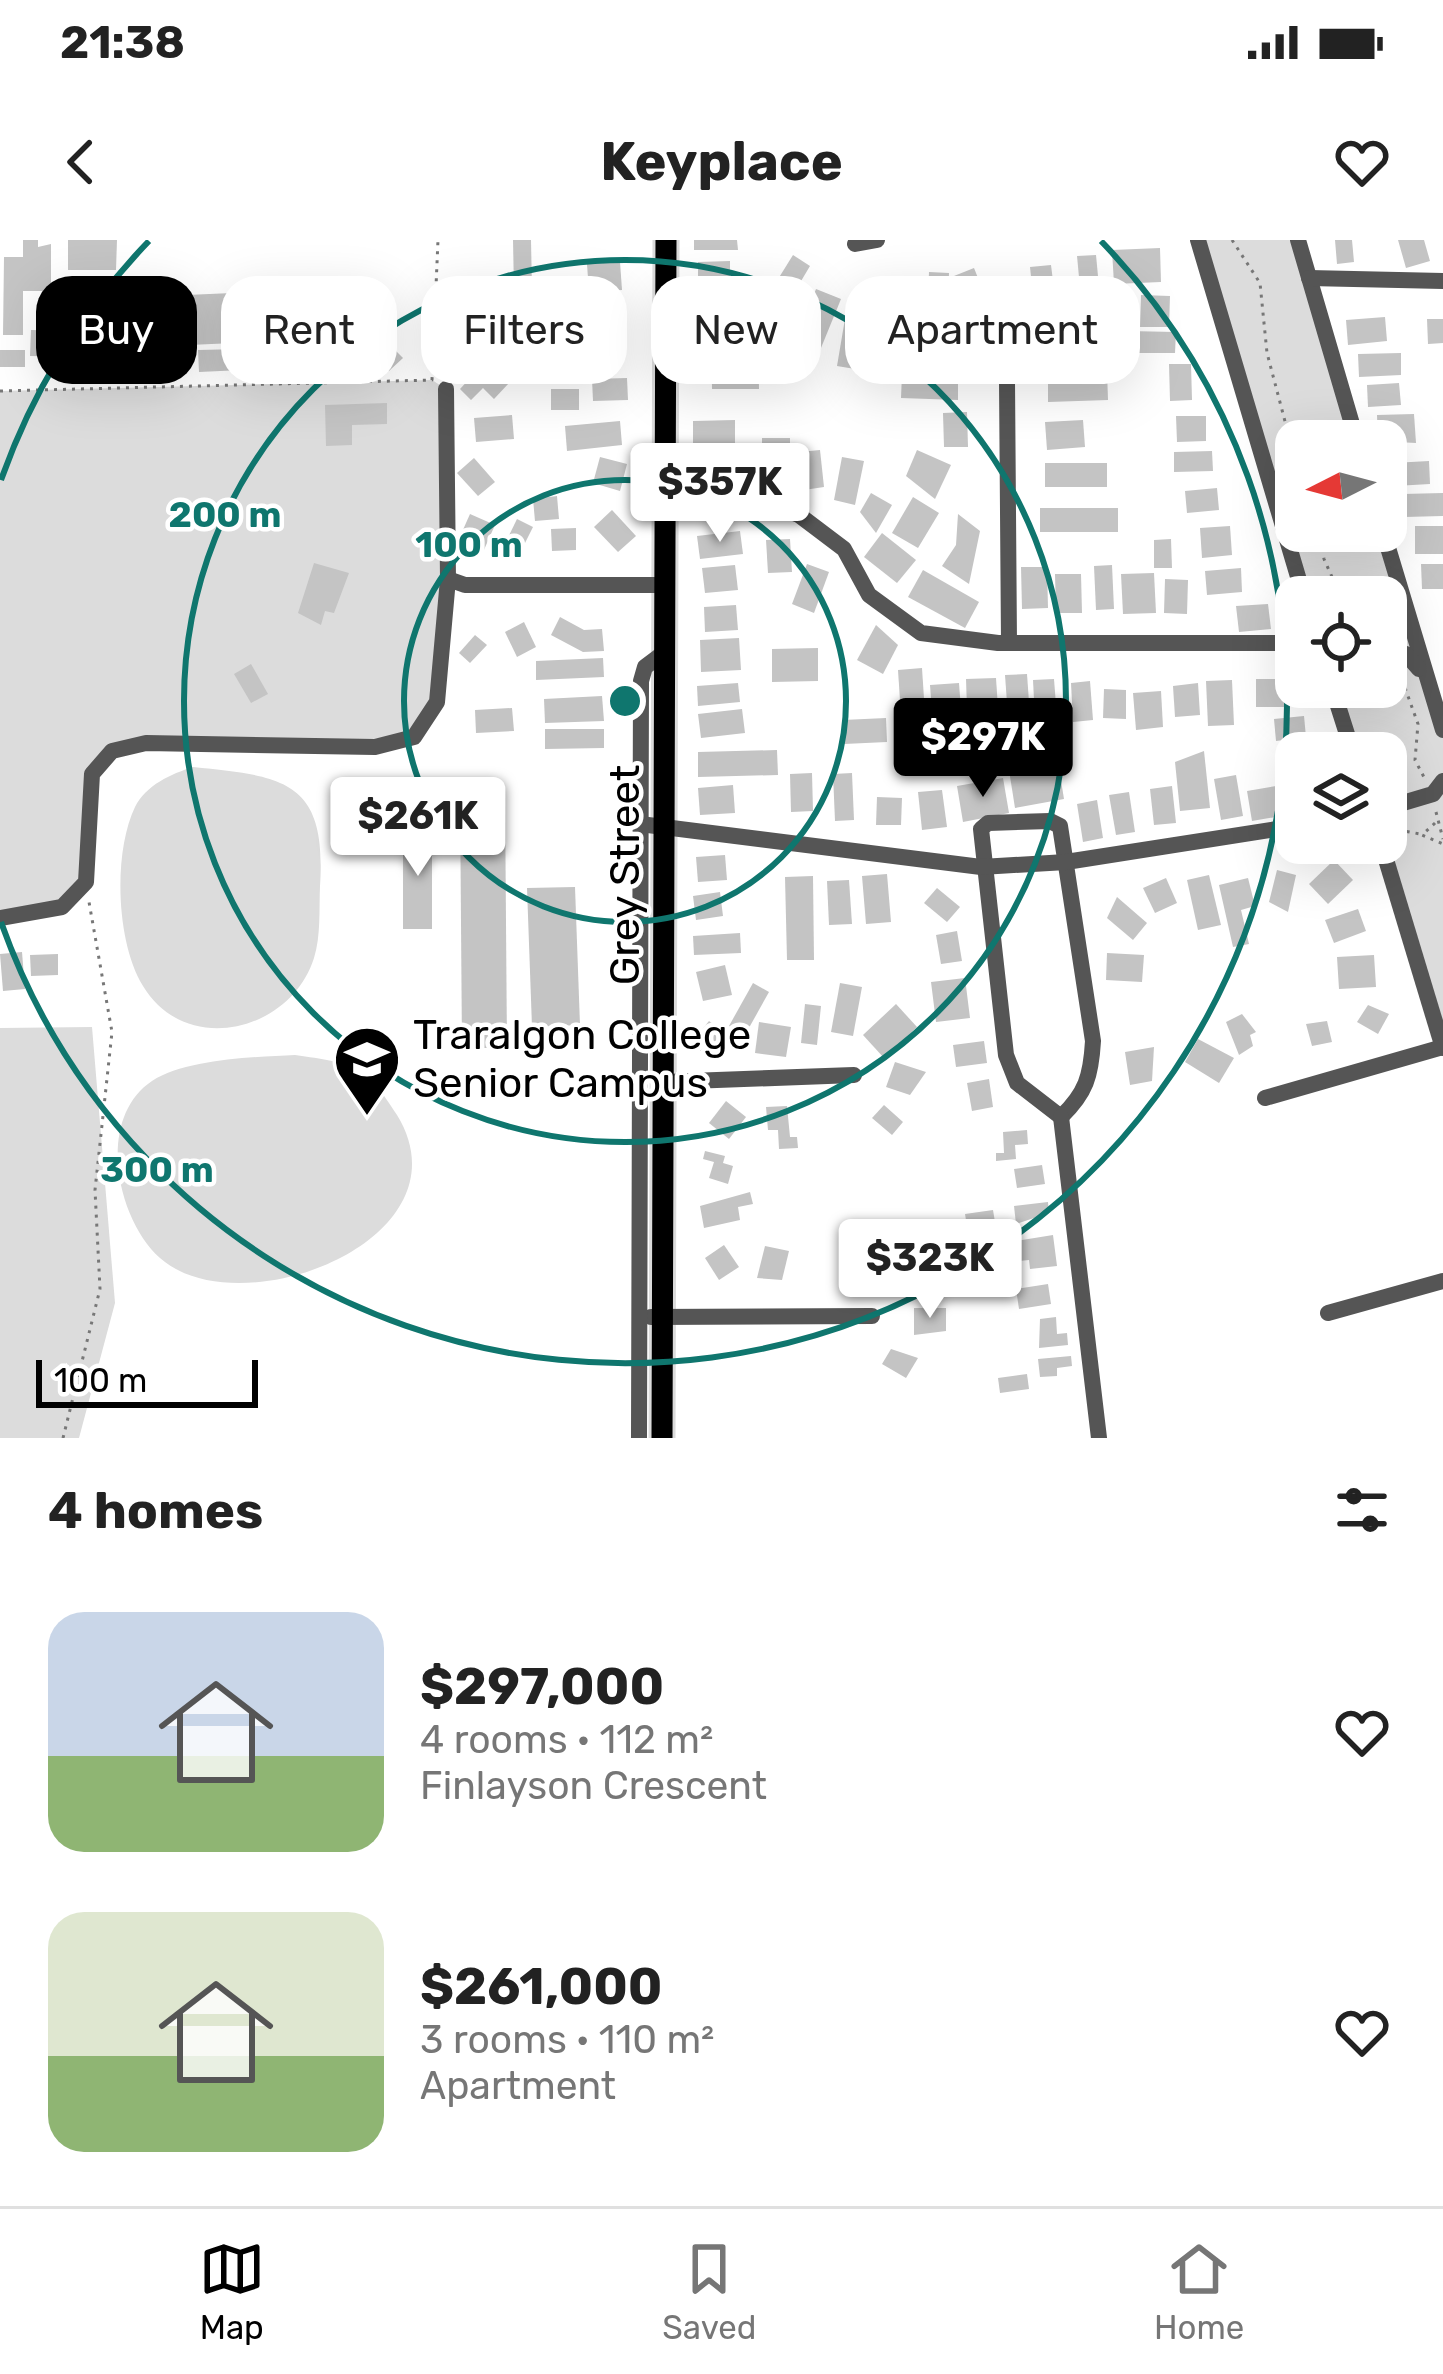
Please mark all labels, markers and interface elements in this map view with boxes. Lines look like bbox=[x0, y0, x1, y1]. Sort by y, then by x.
text: 21:38 bbox=[60, 16, 185, 69]
icon: back bbox=[48, 129, 114, 195]
icon: heart bbox=[1329, 129, 1395, 195]
text: Keyplace bbox=[600, 130, 843, 194]
chip: Buy bbox=[36, 276, 197, 384]
chip: Rent bbox=[221, 276, 397, 384]
chip: Filters bbox=[421, 276, 627, 384]
chip: New bbox=[651, 276, 821, 384]
chip: Apartment bbox=[845, 276, 1140, 384]
north arrow bbox=[1275, 420, 1407, 552]
map controls bbox=[1275, 420, 1407, 864]
pin: $357K bbox=[636, 443, 804, 545]
text: $357K bbox=[657, 459, 783, 505]
text: 200 m bbox=[168, 493, 282, 536]
text: 100 m bbox=[415, 523, 523, 566]
button: locate bbox=[1275, 576, 1407, 708]
centre of rings bbox=[604, 680, 646, 722]
pin: $297K bbox=[899, 698, 1067, 800]
text: $297K bbox=[921, 714, 1045, 760]
button: layers bbox=[1275, 732, 1407, 864]
street label: Grey Street bbox=[600, 765, 650, 985]
pin: $261K bbox=[334, 777, 502, 879]
text: $261K bbox=[357, 793, 479, 839]
place label: Traralgon College Senior Campus bbox=[413, 1010, 751, 1108]
school or university icon: Traralgon College Senior Campus bbox=[332, 1024, 402, 1118]
text: 300 m bbox=[100, 1148, 214, 1191]
pin: $323K bbox=[846, 1219, 1014, 1321]
text: $323K bbox=[866, 1235, 994, 1281]
scale bar bbox=[36, 1354, 258, 1407]
text: 100 m bbox=[54, 1361, 147, 1400]
icon: filters bbox=[1329, 1477, 1395, 1543]
text: 4 homes bbox=[48, 1480, 263, 1541]
text: $297,000 bbox=[420, 1656, 664, 1717]
icon: home bbox=[144, 1660, 288, 1804]
icon: heart bbox=[1329, 1699, 1395, 1765]
text: 4 rooms · 112 m² bbox=[420, 1717, 713, 1763]
text: Finlayson Crescent bbox=[420, 1763, 767, 1809]
text: $261,000 bbox=[420, 1956, 663, 2017]
icon: home bbox=[144, 1960, 288, 2104]
icon: heart bbox=[1329, 1999, 1395, 2065]
text: 3 rooms · 110 m² bbox=[420, 2017, 714, 2063]
text: Apartment bbox=[420, 2063, 616, 2109]
tab: Map bbox=[199, 2236, 265, 2347]
tab: Saved bbox=[662, 2236, 756, 2347]
tab: Home bbox=[1154, 2236, 1244, 2347]

